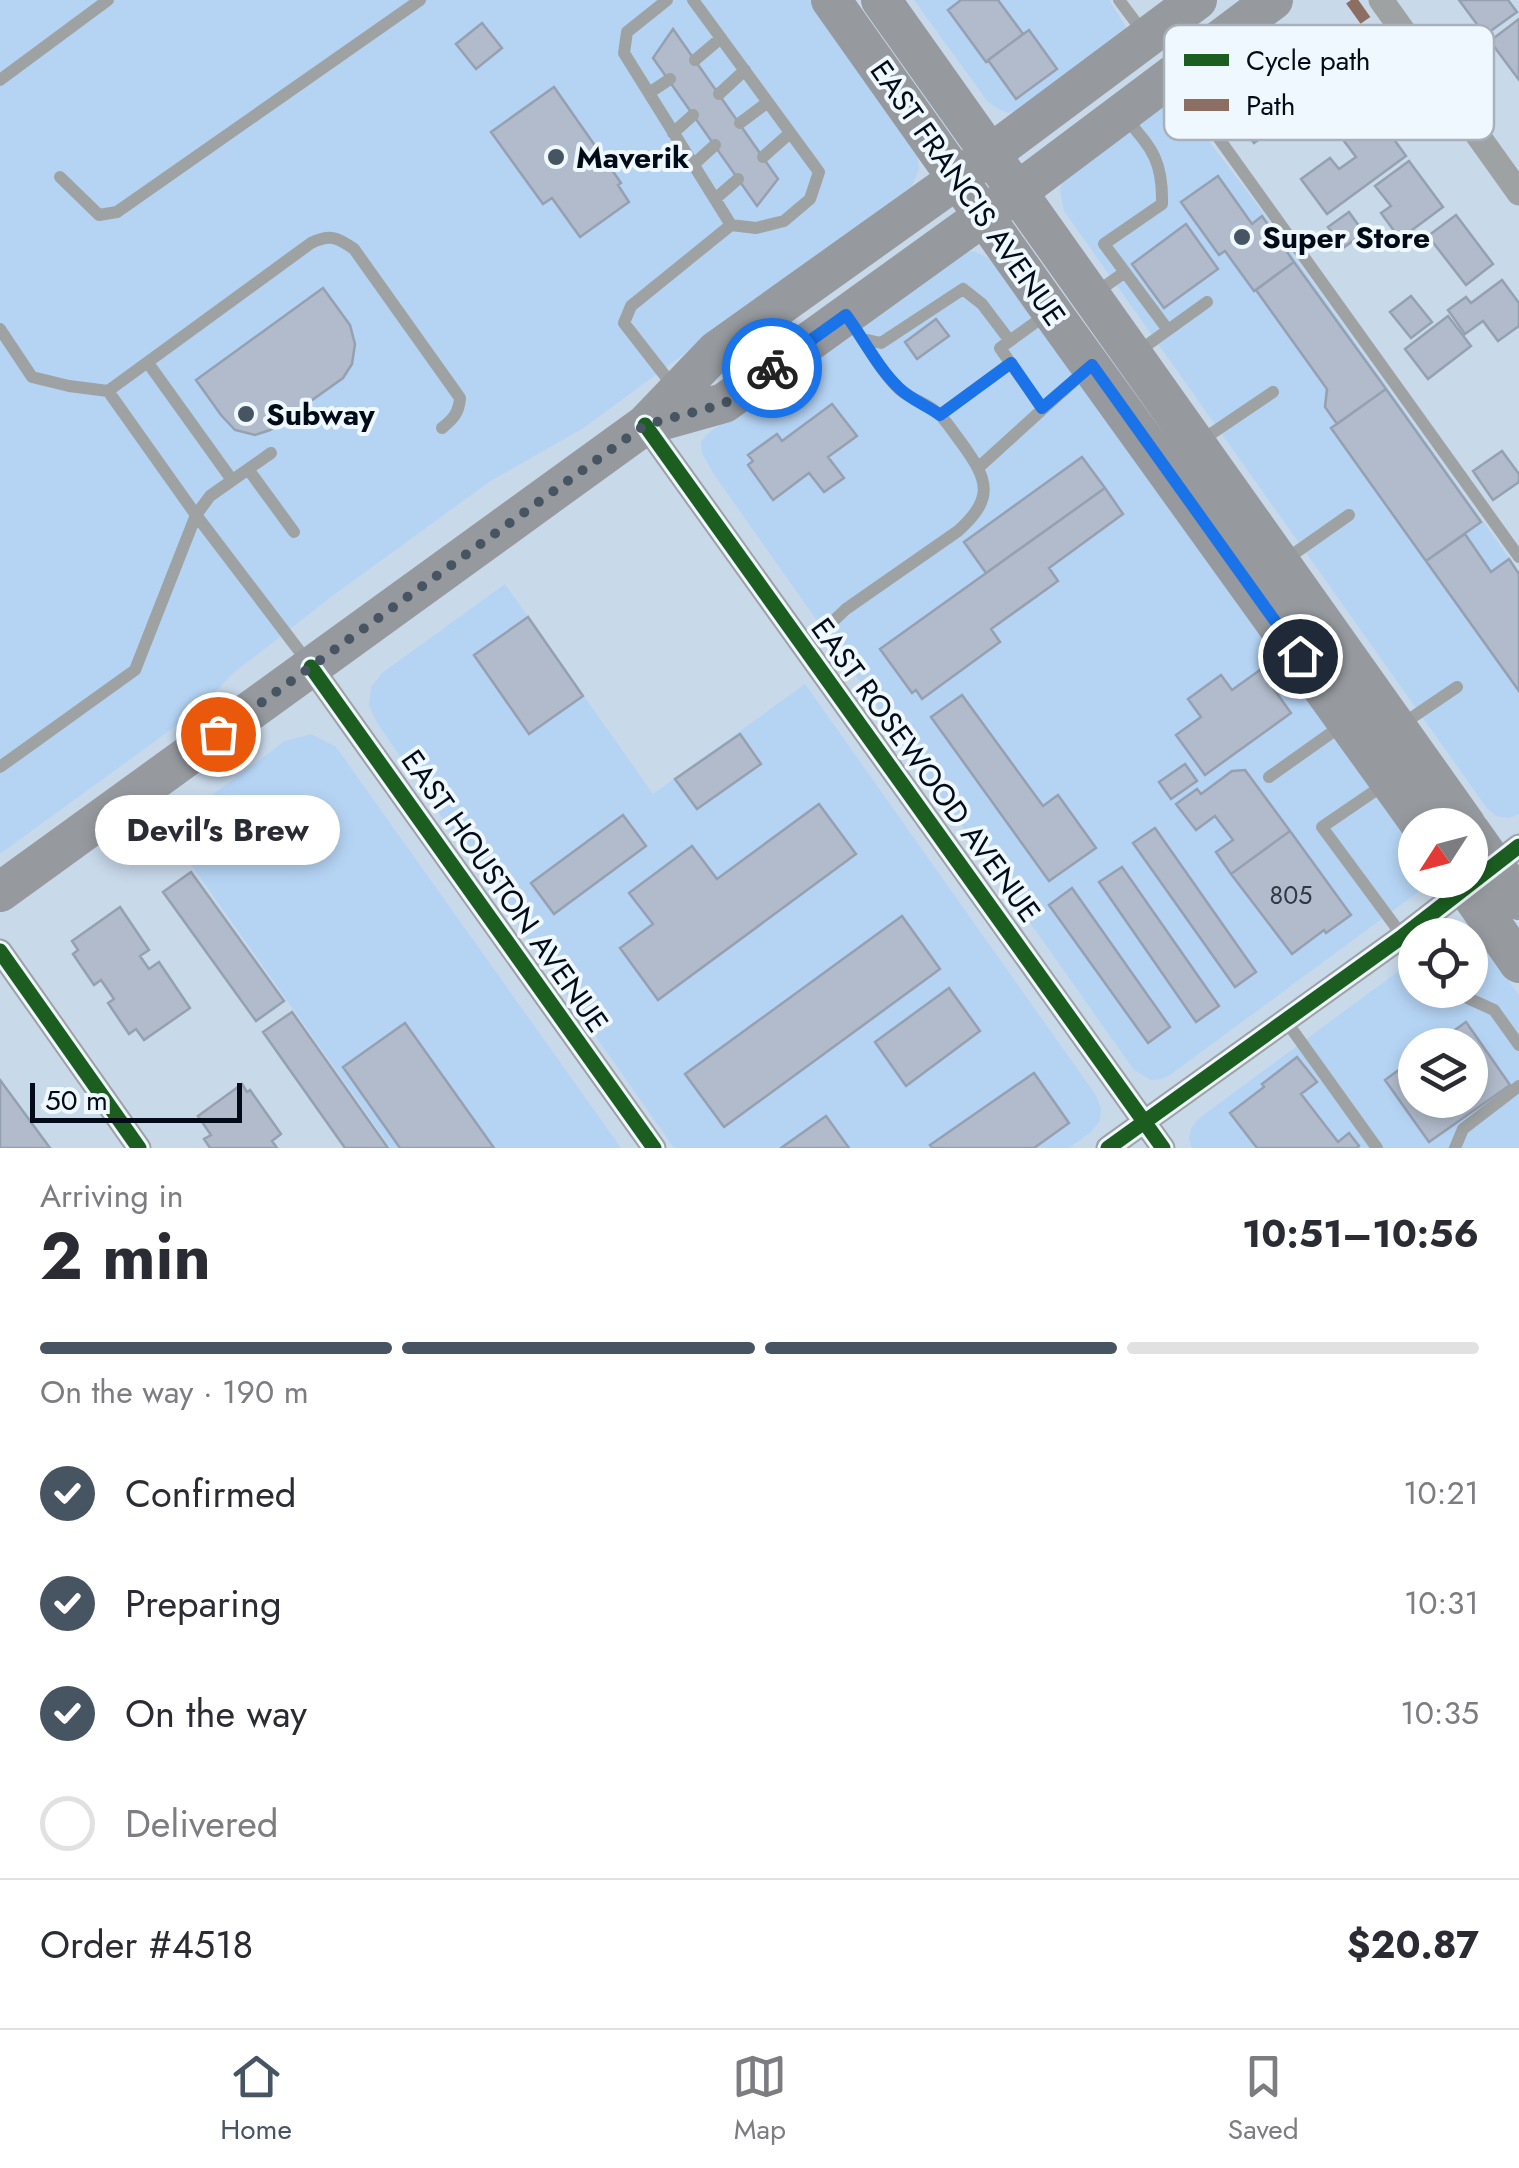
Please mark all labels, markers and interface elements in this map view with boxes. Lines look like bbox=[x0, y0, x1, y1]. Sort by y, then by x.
legend bbox=[1164, 25, 1494, 140]
text: Cycle path bbox=[1246, 40, 1371, 81]
street label: EAST FRANCIS AVENUE bbox=[860, 51, 1076, 335]
text: Path bbox=[1246, 85, 1295, 126]
place label: Maverik bbox=[576, 136, 690, 179]
marker: Maverik bbox=[545, 146, 567, 168]
place label: Super Store bbox=[1262, 216, 1430, 259]
marker: Super Store bbox=[1231, 226, 1253, 248]
courier bbox=[722, 318, 822, 418]
icon: bike bbox=[745, 341, 800, 396]
place label: Subway bbox=[266, 393, 375, 436]
marker: Subway bbox=[235, 403, 257, 425]
street label: EAST ROSEWOOD AVENUE bbox=[801, 609, 1051, 931]
pin bbox=[1258, 614, 1343, 699]
icon: home bbox=[1273, 629, 1328, 684]
pin bbox=[176, 692, 261, 777]
icon: bag bbox=[191, 707, 246, 762]
street label: EAST HOUSTON AVENUE bbox=[391, 741, 619, 1041]
callout: Devil's Brew bbox=[96, 794, 340, 864]
text: Devil's Brew bbox=[126, 807, 309, 853]
north arrow bbox=[1398, 808, 1488, 898]
map controls bbox=[1398, 808, 1488, 1118]
house number: 805 bbox=[1270, 877, 1312, 913]
button: locate bbox=[1398, 918, 1488, 1008]
button: layers bbox=[1398, 1028, 1488, 1118]
scale bar bbox=[30, 1078, 242, 1122]
text: 50 m bbox=[45, 1080, 108, 1121]
text: Arriving in bbox=[40, 1173, 184, 1219]
text: 10:51–10:56 bbox=[1242, 1206, 1479, 1261]
text: 2 min bbox=[40, 1209, 211, 1303]
text: On the way · 190 m bbox=[40, 1369, 309, 1415]
icon: check bbox=[40, 1466, 95, 1521]
text: Confirmed bbox=[125, 1466, 296, 1521]
text: 10:21 bbox=[1403, 1470, 1479, 1516]
icon: check bbox=[40, 1576, 95, 1631]
text: Preparing bbox=[125, 1576, 282, 1631]
text: 10:31 bbox=[1404, 1580, 1479, 1626]
icon: check bbox=[40, 1686, 95, 1741]
text: On the way bbox=[125, 1686, 307, 1741]
text: 10:35 bbox=[1400, 1690, 1479, 1736]
text: Delivered bbox=[125, 1796, 278, 1851]
text: Order #4518 bbox=[40, 1917, 253, 1972]
text: $20.87 bbox=[1347, 1917, 1479, 1972]
tab: Home bbox=[220, 2049, 292, 2150]
tab: Map bbox=[732, 2049, 787, 2150]
tab: Saved bbox=[1228, 2049, 1299, 2150]

